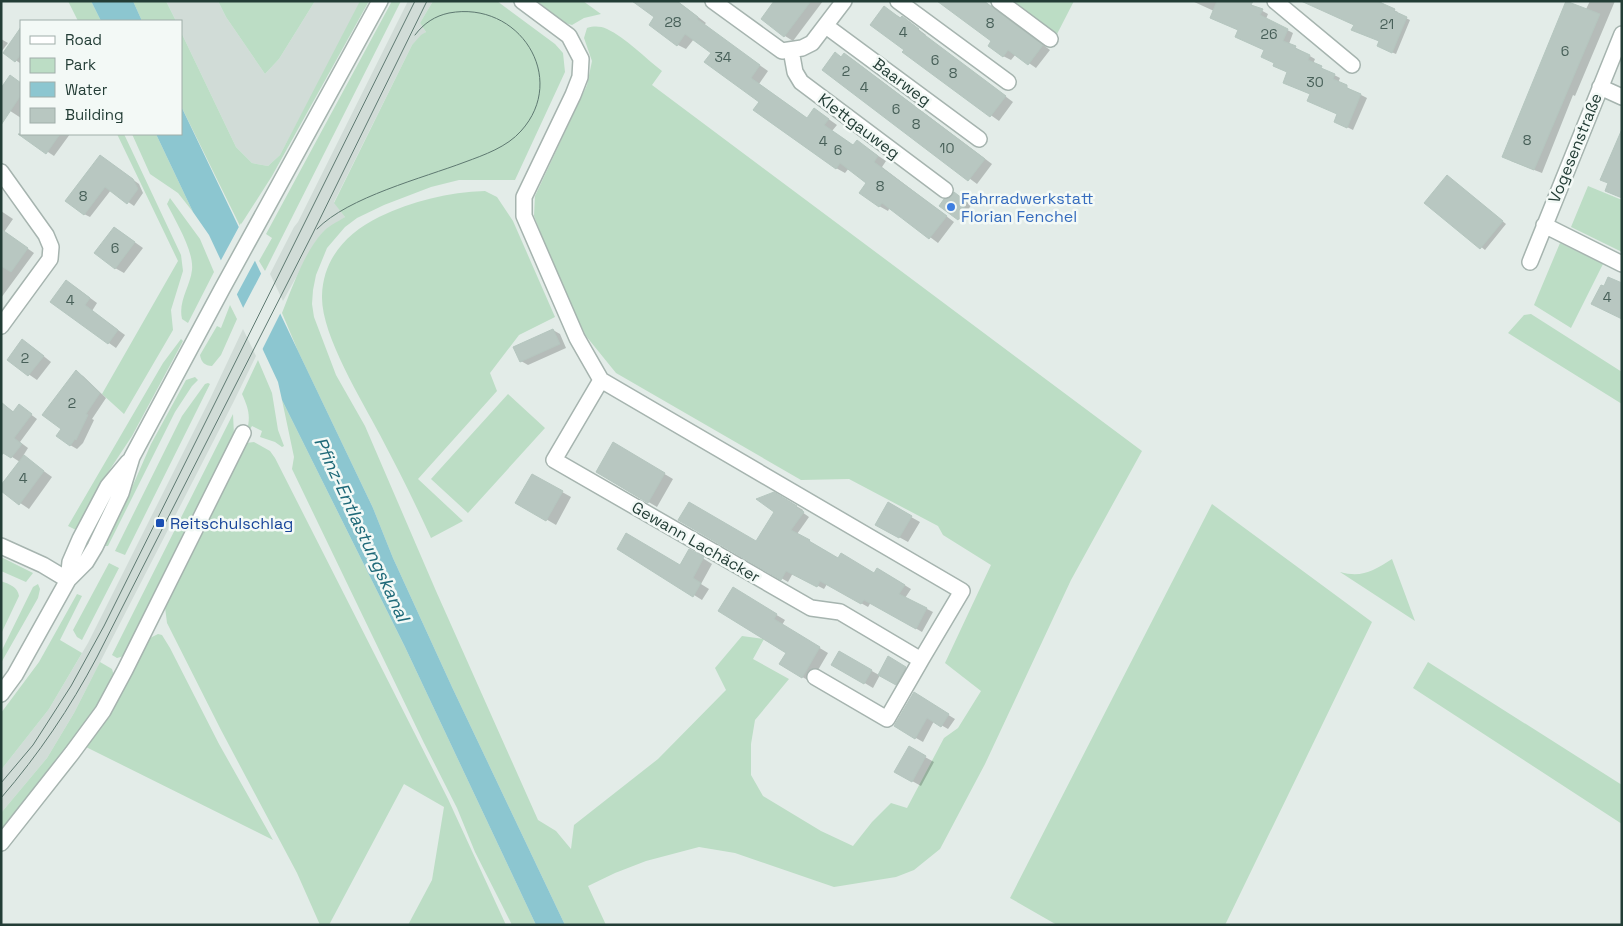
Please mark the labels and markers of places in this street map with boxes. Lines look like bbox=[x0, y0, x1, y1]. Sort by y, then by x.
place label: Fahrradwerkstatt Florian Fenchel bbox=[961, 188, 1093, 227]
marker: Fahrradwerkstatt Florian Fenchel bbox=[945, 201, 957, 213]
place label: Reitschulschlag bbox=[170, 513, 293, 534]
marker: Reitschulschlag bbox=[154, 517, 166, 529]

